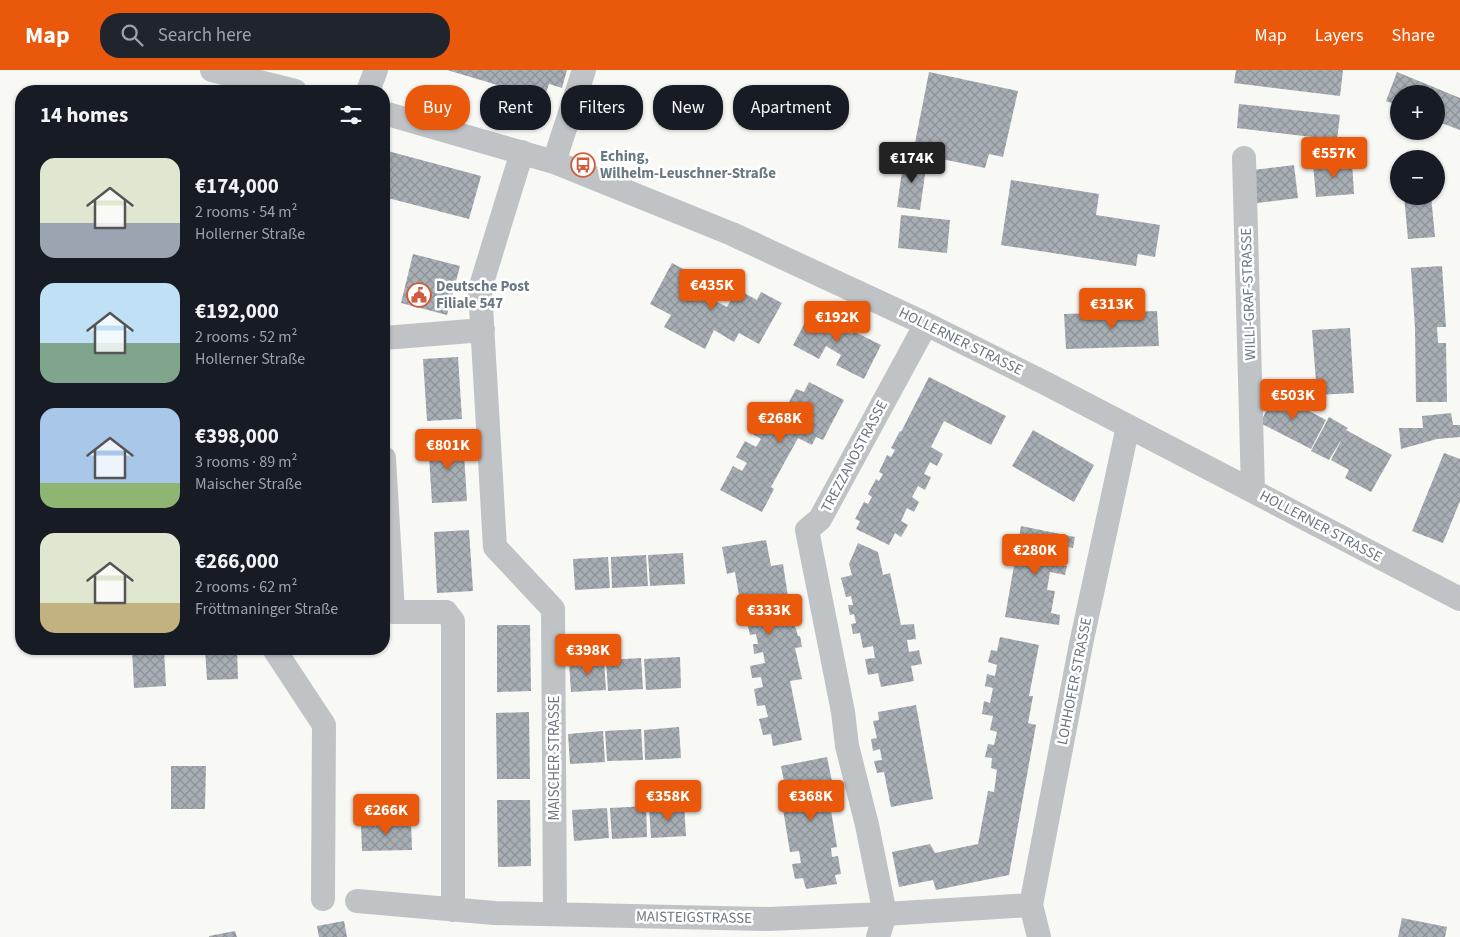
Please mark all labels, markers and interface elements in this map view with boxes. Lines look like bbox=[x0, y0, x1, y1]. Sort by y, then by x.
search box bbox=[100, 13, 450, 58]
text: Map bbox=[25, 18, 70, 53]
icon: search bbox=[118, 21, 146, 49]
text: Search here bbox=[158, 22, 251, 49]
text: Map bbox=[1255, 23, 1287, 48]
text: Layers bbox=[1315, 23, 1364, 48]
text: Share bbox=[1392, 23, 1435, 48]
chip: Buy bbox=[405, 85, 470, 130]
chip: Rent bbox=[480, 85, 551, 130]
chip: Filters bbox=[561, 85, 643, 130]
chip: New bbox=[653, 85, 723, 130]
chip: Apartment bbox=[733, 85, 849, 130]
map controls bbox=[1390, 85, 1445, 205]
button: + bbox=[1390, 85, 1445, 140]
text: 14 homes bbox=[40, 100, 128, 130]
icon: filters bbox=[337, 101, 365, 129]
pin: €557K bbox=[1299, 136, 1369, 179]
pin: €174K bbox=[877, 142, 947, 184]
text: €557K bbox=[1312, 142, 1356, 164]
place label: Eching, Wilhelm-Leuschner-Straße bbox=[600, 146, 776, 184]
text: €174K bbox=[890, 147, 934, 169]
button: − bbox=[1390, 150, 1445, 205]
bus stop icon: Eching, Wilhelm-Leuschner-Straße bbox=[570, 152, 596, 178]
text: €174,000 bbox=[195, 171, 279, 201]
icon: home bbox=[80, 178, 140, 238]
text: 2 rooms · 54 m² bbox=[195, 201, 297, 223]
text: Hollerner Straße bbox=[195, 223, 305, 245]
street label: WILLI-GRAF-STRASSE bbox=[1236, 227, 1261, 361]
pin: €435K bbox=[677, 268, 747, 311]
text: €435K bbox=[690, 274, 734, 296]
place label: Deutsche Post Filiale 547 bbox=[436, 276, 530, 314]
public building icon: Deutsche Post Filiale 547 bbox=[406, 282, 432, 308]
pin: €313K bbox=[1077, 288, 1147, 330]
text: €313K bbox=[1090, 293, 1134, 315]
text: €192,000 bbox=[195, 296, 279, 326]
pin: €192K bbox=[802, 300, 872, 343]
street label: HOLLERNER STRASSE bbox=[895, 302, 1027, 381]
icon: home bbox=[80, 303, 140, 363]
text: €192K bbox=[815, 306, 859, 328]
text: 2 rooms · 52 m² bbox=[195, 326, 297, 348]
text: Hollerner Straße bbox=[195, 348, 305, 370]
pin: €503K bbox=[1258, 378, 1328, 421]
text: €503K bbox=[1271, 384, 1315, 406]
street label: TREZZANOSTRASSE bbox=[816, 396, 893, 516]
pin: €268K bbox=[745, 402, 815, 444]
text: €268K bbox=[758, 407, 802, 429]
text: €398,000 bbox=[195, 421, 279, 451]
icon: home bbox=[80, 428, 140, 488]
pin: €801K bbox=[413, 428, 483, 471]
text: €801K bbox=[426, 434, 470, 456]
text: 3 rooms · 89 m² bbox=[195, 451, 297, 473]
text: Maischer Straße bbox=[195, 473, 302, 495]
street label: HOLLERNER STRASSE bbox=[1256, 485, 1386, 568]
pin: €280K bbox=[1000, 534, 1070, 576]
text: €280K bbox=[1013, 539, 1057, 561]
text: €266,000 bbox=[195, 546, 279, 576]
icon: home bbox=[80, 553, 140, 613]
text: 2 rooms · 62 m² bbox=[195, 576, 297, 598]
pin: €333K bbox=[734, 594, 804, 636]
text: Fröttmaninger Straße bbox=[195, 598, 338, 620]
text: €333K bbox=[747, 599, 791, 621]
street label: LOHHOFER STRASSE bbox=[1052, 616, 1097, 747]
pin: €398K bbox=[553, 634, 623, 676]
text: €398K bbox=[566, 639, 610, 661]
street label: MAISCHER STRASSE bbox=[544, 695, 565, 820]
pin: €358K bbox=[633, 780, 703, 822]
pin: €368K bbox=[776, 780, 846, 822]
text: €358K bbox=[646, 785, 690, 807]
text: €368K bbox=[789, 785, 833, 807]
pin: €266K bbox=[351, 794, 421, 836]
text: €266K bbox=[364, 799, 408, 821]
street label: MAISTEIGSTRASSE bbox=[636, 906, 752, 929]

